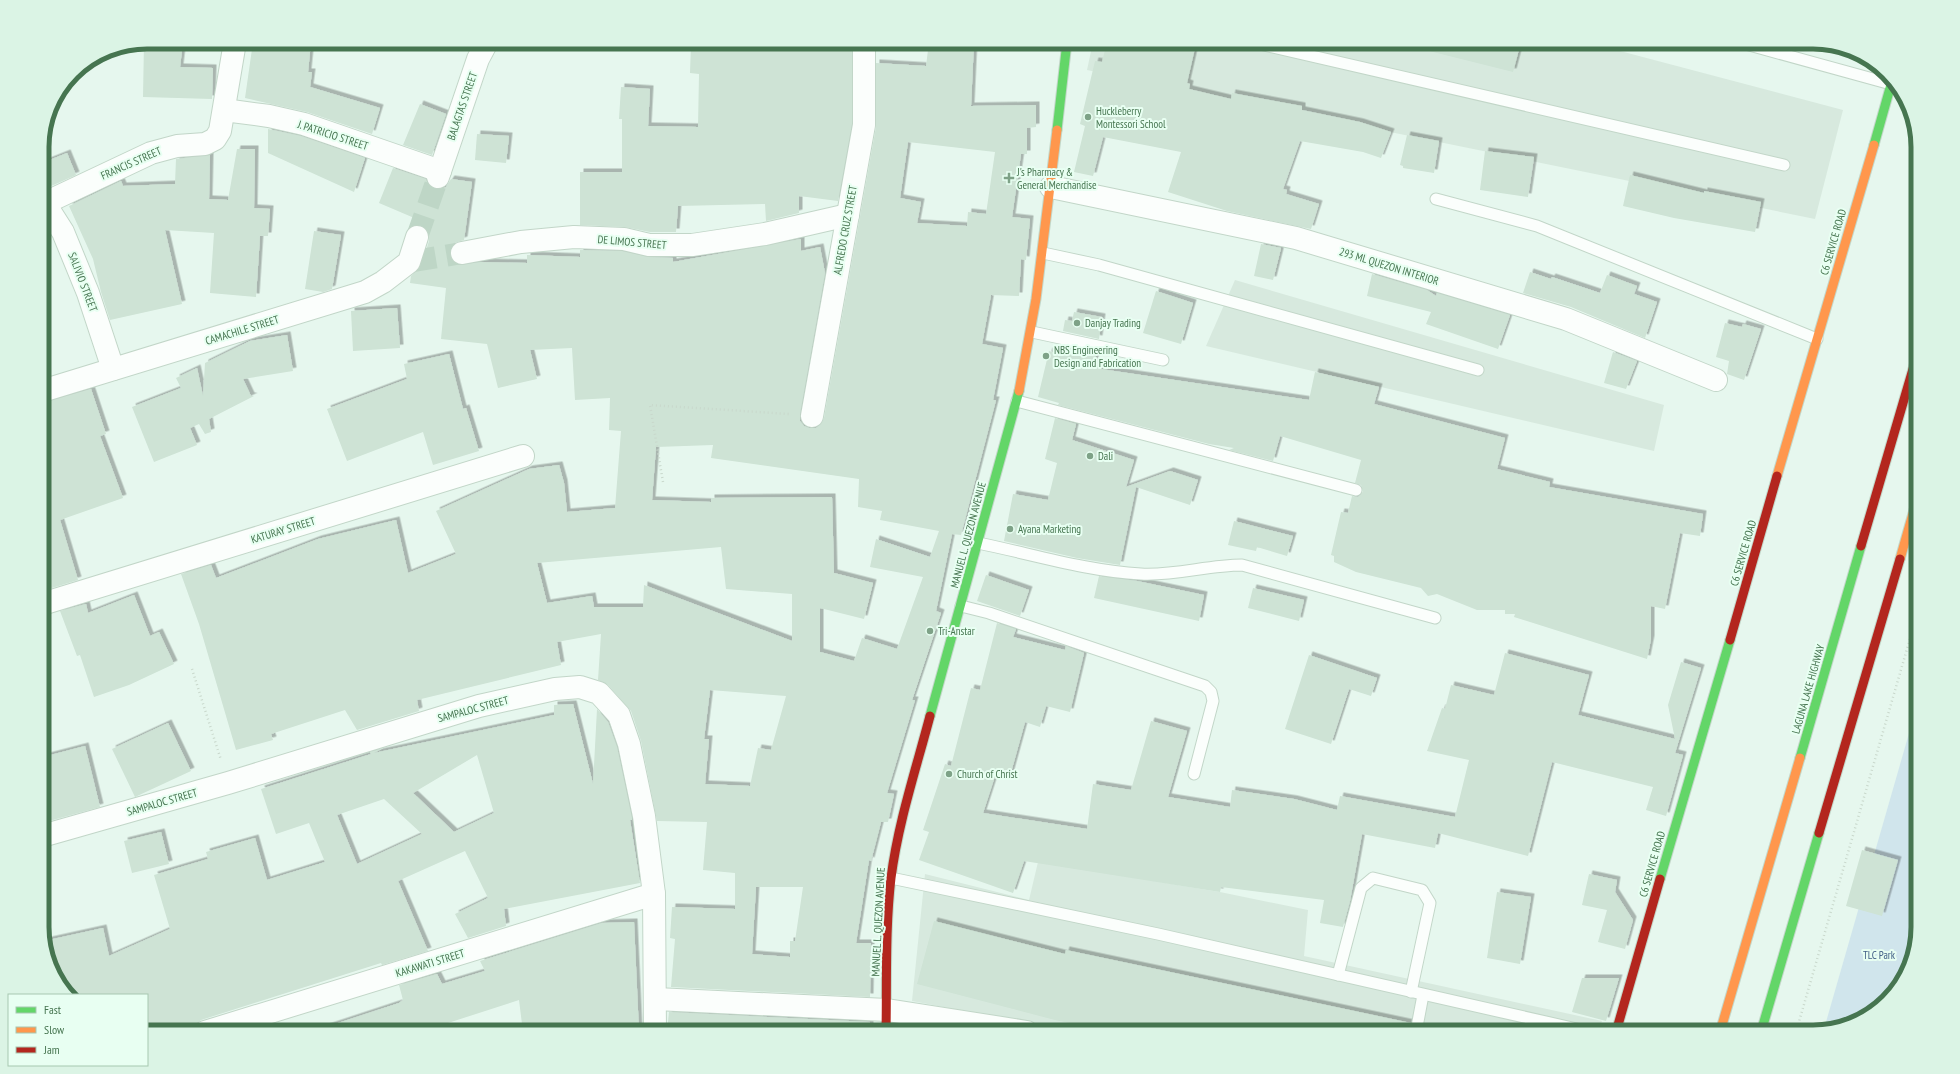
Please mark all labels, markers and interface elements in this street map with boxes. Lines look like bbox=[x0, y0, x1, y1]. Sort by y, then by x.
street label: BALAGTAS STREET bbox=[444, 70, 480, 142]
place label: Huckleberry Montessori School bbox=[1096, 104, 1166, 131]
marker: Huckleberry Montessori School bbox=[1083, 112, 1093, 122]
street label: J. PATRICIO STREET bbox=[295, 117, 370, 153]
street label: FRANCIS STREET bbox=[99, 143, 163, 183]
place label: J's Pharmacy & General Merchandise bbox=[1016, 165, 1097, 192]
marker: J's Pharmacy & General Merchandise bbox=[1004, 173, 1014, 183]
street label: ALFREDO CRUZ STREET bbox=[830, 184, 860, 276]
street label: C6 SERVICE ROAD bbox=[1817, 207, 1849, 277]
street label: DE LIMOS STREET bbox=[597, 232, 667, 252]
street label: 293 ML QUEZON INTERIOR bbox=[1338, 244, 1440, 288]
street label: SALIVIO STREET bbox=[65, 250, 101, 314]
street label: CAMACHILE STREET bbox=[203, 312, 281, 348]
place label: Danjay Trading bbox=[1085, 316, 1141, 330]
marker: Danjay Trading bbox=[1072, 318, 1082, 328]
place label: NBS Engineering Design and Fabrication bbox=[1054, 343, 1141, 370]
marker: NBS Engineering Design and Fabrication bbox=[1041, 351, 1051, 361]
place label: Dali bbox=[1098, 449, 1113, 463]
marker: Dali bbox=[1085, 451, 1095, 461]
street label: MANUEL L. QUEZON AVENUE bbox=[947, 480, 989, 590]
street label: KATURAY STREET bbox=[249, 514, 317, 546]
street label: C6 SERVICE ROAD bbox=[1727, 518, 1759, 588]
place label: Ayana Marketing bbox=[1018, 522, 1081, 536]
marker: Ayana Marketing bbox=[1005, 524, 1015, 534]
place label: Tri-Anstar bbox=[938, 624, 975, 638]
marker: Tri-Anstar bbox=[925, 626, 935, 636]
street label: LAGUNA LAKE HIGHWAY bbox=[1789, 643, 1827, 735]
street label: SAMPALOC STREET bbox=[436, 693, 510, 725]
place label: Church of Christ bbox=[957, 767, 1018, 781]
marker: Church of Christ bbox=[944, 769, 954, 779]
street label: SAMPALOC STREET bbox=[125, 785, 199, 819]
street label: C6 SERVICE ROAD bbox=[1636, 829, 1668, 899]
street label: MANUEL L. QUEZON AVENUE bbox=[868, 867, 888, 977]
street label: KAKAWATI STREET bbox=[394, 946, 466, 980]
park label: TLC Park bbox=[1863, 948, 1896, 962]
legend bbox=[8, 994, 148, 1066]
text: Fast bbox=[44, 1002, 62, 1017]
text: Slow bbox=[44, 1022, 65, 1037]
text: Jam bbox=[43, 1042, 60, 1057]

